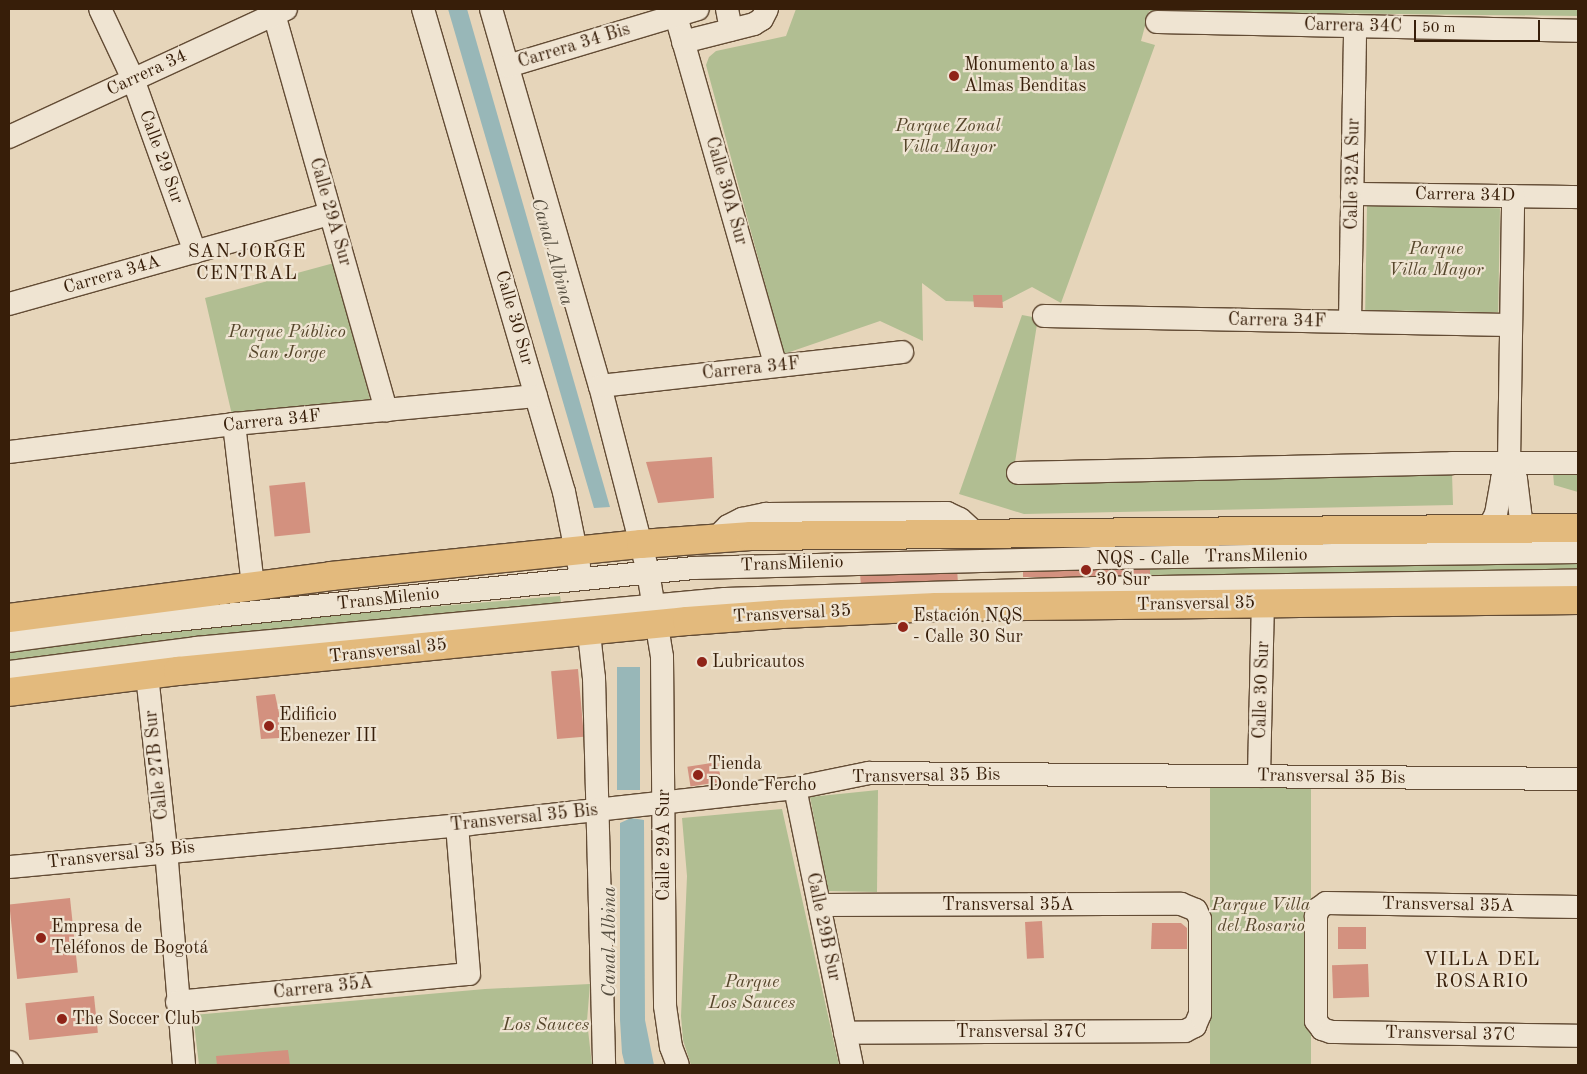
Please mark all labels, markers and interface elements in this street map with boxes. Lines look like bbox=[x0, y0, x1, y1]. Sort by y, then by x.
scale bar bbox=[1417, 10, 1543, 42]
street label: Carrera 34C bbox=[1304, 14, 1402, 38]
street label: Carrera 34 Bis bbox=[515, 19, 633, 73]
text: 50 m bbox=[1422, 21, 1456, 36]
street label: Carrera 34 bbox=[103, 45, 191, 101]
place label: Monumento a las Almas Benditas bbox=[964, 55, 1095, 98]
marker: Monumento a las Almas Benditas bbox=[948, 70, 960, 82]
street label: Calle 29 Sur bbox=[134, 107, 188, 207]
park label: Parque Zonal Villa Mayor bbox=[895, 116, 1001, 158]
street label: Calle 32A Sur bbox=[1341, 118, 1365, 230]
street label: Calle 30A Sur bbox=[700, 134, 752, 248]
street label: Calle 29A Sur bbox=[304, 155, 356, 269]
street label: Carrera 34D bbox=[1415, 183, 1515, 207]
water label: Canal Albina bbox=[525, 196, 577, 308]
park label: Parque Villa Mayor bbox=[1388, 239, 1484, 282]
district label: SAN JORGE CENTRAL bbox=[187, 242, 307, 286]
street label: Carrera 34A bbox=[61, 251, 163, 299]
street label: Calle 30 Sur bbox=[490, 268, 538, 368]
street label: Carrera 34F bbox=[1228, 309, 1326, 333]
park label: Parque Público San Jorge bbox=[228, 322, 346, 364]
street label: Carrera 34F bbox=[701, 353, 801, 385]
street label: Carrera 34F bbox=[222, 405, 322, 437]
street label: TransMilenio bbox=[1204, 544, 1308, 568]
place label: NQS - Calle 30 Sur bbox=[1096, 549, 1189, 592]
street label: TransMilenio bbox=[740, 551, 844, 577]
marker: NQS - Calle 30 Sur bbox=[1080, 564, 1092, 576]
street label: TransMilenio bbox=[336, 583, 440, 615]
street label: Transversal 35 bbox=[1137, 592, 1255, 616]
street label: Transversal 35 bbox=[732, 600, 852, 628]
place label: Estación NQS - Calle 30 Sur bbox=[913, 606, 1023, 649]
marker: Estación NQS - Calle 30 Sur bbox=[897, 621, 909, 633]
street label: Transversal 35 bbox=[328, 634, 448, 668]
street label: Calle 30 Sur bbox=[1249, 641, 1275, 739]
place label: Lubricautos bbox=[712, 651, 805, 673]
marker: Lubricautos bbox=[696, 656, 708, 668]
place label: Edificio Ebenezer III bbox=[279, 705, 377, 748]
street label: Calle 27B Sur bbox=[140, 709, 174, 821]
marker: Edificio Ebenezer III bbox=[263, 720, 275, 732]
place label: Tienda Donde Fercho bbox=[708, 754, 817, 796]
street label: Transversal 35 Bis bbox=[852, 764, 1000, 788]
street label: Transversal 35 Bis bbox=[1257, 765, 1405, 789]
marker: Tienda Donde Fercho bbox=[692, 769, 704, 781]
street label: Calle 29A Sur bbox=[653, 789, 675, 901]
street label: Transversal 35 Bis bbox=[449, 799, 599, 837]
street label: Transversal 35 Bis bbox=[46, 836, 196, 874]
street label: Calle 29B Sur bbox=[801, 871, 845, 983]
water label: Canal Albina bbox=[600, 887, 622, 997]
street label: Transversal 35A bbox=[1382, 893, 1514, 917]
street label: Transversal 35A bbox=[942, 894, 1074, 916]
park label: Parque Villa del Rosario bbox=[1212, 895, 1310, 938]
place label: Empresa de Teléfonos de Bogotá bbox=[51, 917, 208, 960]
marker: Empresa de Teléfonos de Bogotá bbox=[35, 932, 47, 944]
district label: VILLA DEL ROSARIO bbox=[1422, 950, 1542, 994]
street label: Carrera 35A bbox=[272, 972, 374, 1004]
park label: Parque Los Sauces bbox=[709, 972, 795, 1014]
place label: The Soccer Club bbox=[72, 1008, 200, 1030]
marker: The Soccer Club bbox=[56, 1013, 68, 1025]
park label: Los Sauces bbox=[503, 1014, 589, 1036]
street label: Transversal 37C bbox=[956, 1021, 1086, 1043]
street label: Transversal 37C bbox=[1385, 1022, 1515, 1046]

